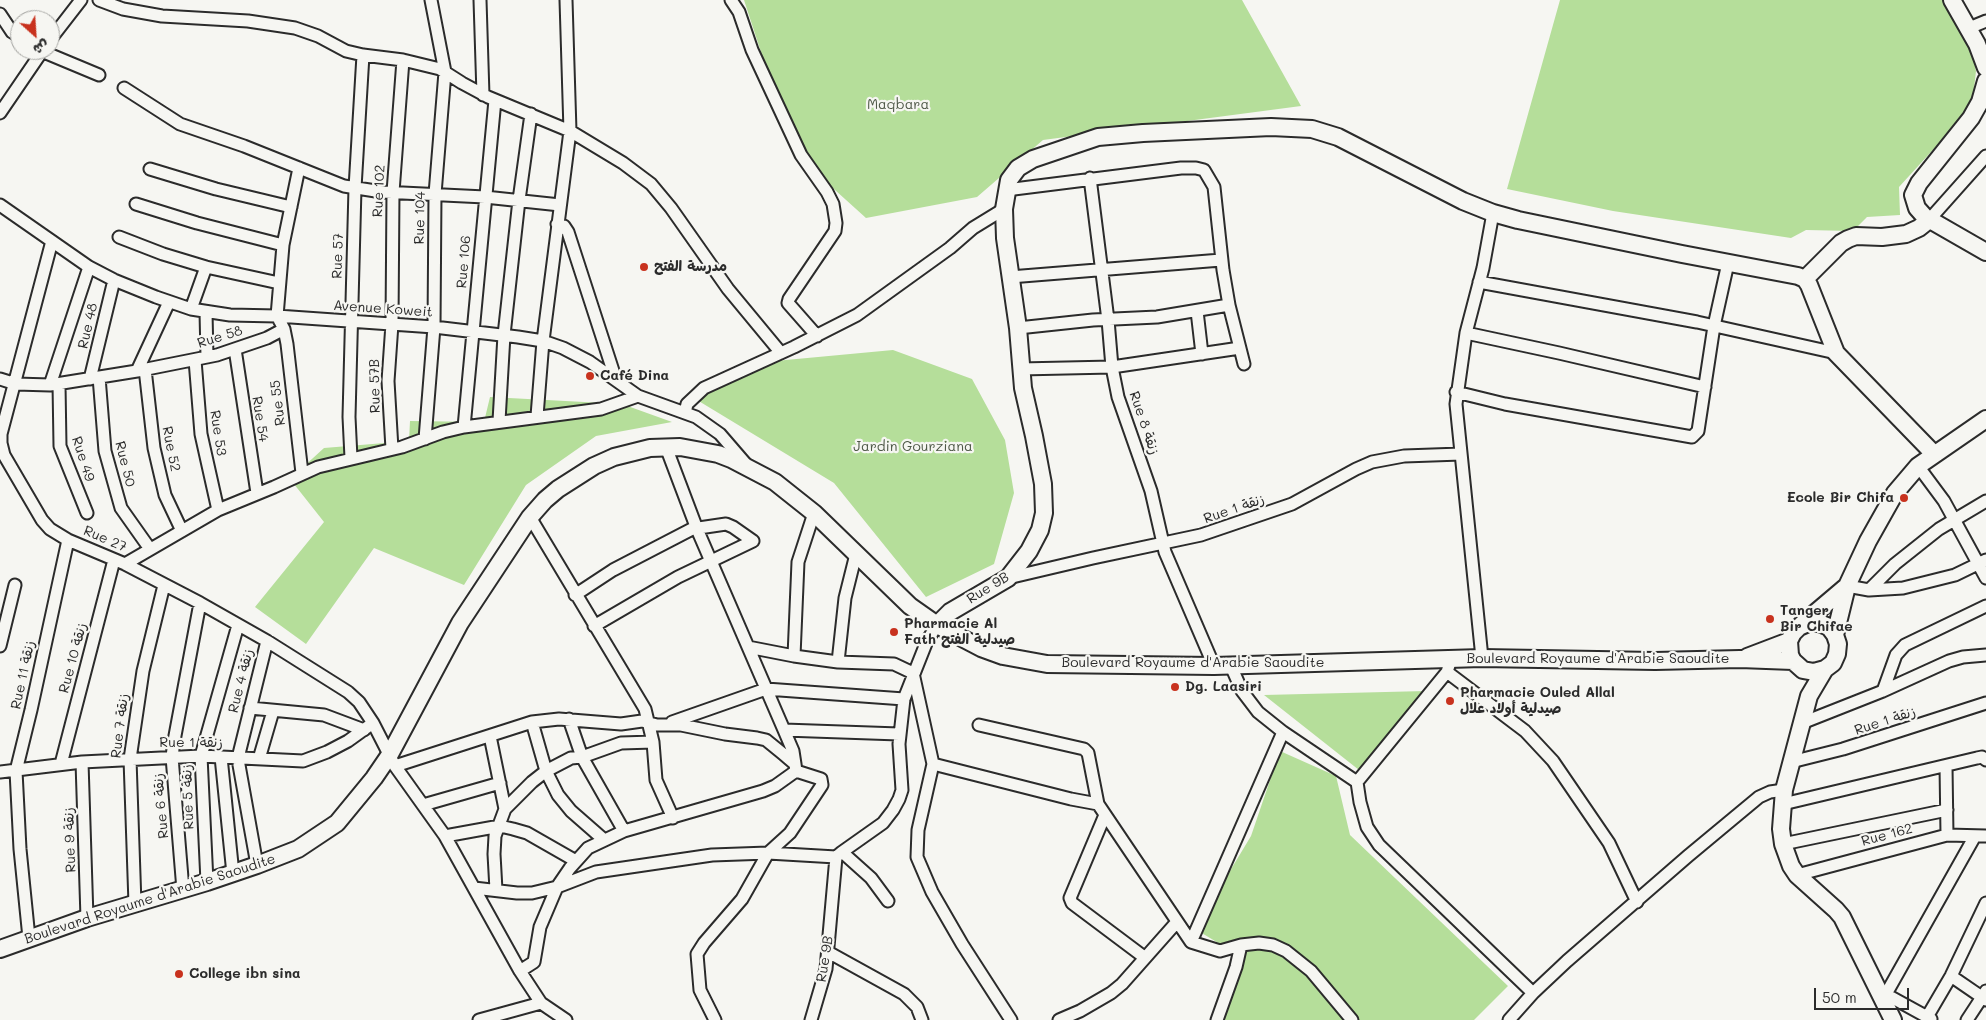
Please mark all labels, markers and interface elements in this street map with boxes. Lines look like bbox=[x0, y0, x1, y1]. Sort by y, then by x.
north arrow bbox=[10, 10, 60, 60]
text: ش bbox=[30, 36, 52, 60]
park label: Maqbara bbox=[867, 97, 929, 113]
street label: Rue 102 bbox=[369, 164, 389, 218]
street label: Rue 104 bbox=[411, 191, 429, 245]
street label: Rue 57 bbox=[329, 233, 347, 279]
street label: Rue 106 bbox=[453, 235, 475, 289]
place label: مدرسة الفتح bbox=[654, 259, 727, 275]
marker: مدرسة الفتح bbox=[638, 261, 650, 273]
street label: Avenue Koweit bbox=[333, 297, 433, 321]
street label: Rue 48 bbox=[75, 301, 101, 351]
street label: Rue 58 bbox=[195, 322, 245, 352]
street label: Rue 57B bbox=[366, 359, 384, 413]
place label: Café Dina bbox=[600, 368, 669, 384]
marker: Café Dina bbox=[584, 370, 596, 382]
street label: Rue 55 bbox=[267, 379, 289, 427]
street label: Rue 8 زنقة bbox=[1125, 389, 1163, 457]
street label: Rue 54 bbox=[248, 395, 272, 443]
street label: Rue 53 bbox=[206, 409, 230, 457]
street label: Rue 52 bbox=[158, 425, 184, 473]
street label: Rue 49 bbox=[68, 434, 98, 484]
street label: Rue 50 bbox=[111, 439, 139, 489]
park label: Jardin Gourziana bbox=[853, 439, 973, 455]
place label: Ecole Bir Chifa bbox=[1787, 490, 1894, 506]
street label: Rue 1 زنقة bbox=[1201, 491, 1267, 527]
marker: Ecole Bir Chifa bbox=[1898, 492, 1910, 504]
street label: Rue 27 bbox=[81, 522, 129, 556]
street label: Rue 9B bbox=[964, 568, 1012, 608]
place label: Tanger Bir Chifae bbox=[1780, 603, 1853, 636]
marker: Tanger Bir Chifae bbox=[1764, 613, 1776, 625]
place label: Pharmacie Al Fath صيدلية الفتح bbox=[904, 616, 1015, 648]
street label: Rue 10 زنقة bbox=[56, 621, 90, 695]
marker: Pharmacie Al Fath صيدلية الفتح bbox=[888, 626, 900, 638]
street label: Rue 11 زنقة bbox=[8, 639, 38, 711]
street label: Rue 4 زنقة bbox=[225, 647, 257, 715]
street label: Boulevard Royaume d'Arabie Saoudite bbox=[1467, 651, 1729, 667]
street label: Boulevard Royaume d'Arabie Saoudite bbox=[1062, 655, 1324, 671]
place label: Dg. Laasiri bbox=[1185, 679, 1262, 695]
marker: Dg. Laasiri bbox=[1169, 681, 1181, 693]
place label: Pharmacie Ouled Allal صيدلية أولاد علال bbox=[1460, 685, 1615, 718]
street label: Rue 7 زنقة bbox=[108, 693, 132, 759]
marker: Pharmacie Ouled Allal صيدلية أولاد علال bbox=[1444, 695, 1456, 707]
street label: Rue 1 زنقة bbox=[1852, 703, 1918, 739]
street label: Rue 1 زنقة bbox=[159, 735, 223, 751]
street label: Rue 5 زنقة bbox=[178, 764, 198, 830]
street label: Rue 6 زنقة bbox=[150, 773, 172, 839]
street label: Rue 9 زنقة bbox=[60, 807, 80, 873]
street label: Rue 162 bbox=[1860, 820, 1914, 850]
street label: Boulevard Royaume d'Arabie Saoudite bbox=[22, 850, 278, 948]
street label: Rue 9B bbox=[813, 935, 837, 983]
place label: College ibn sina bbox=[189, 966, 301, 982]
marker: College ibn sina bbox=[173, 968, 185, 980]
scale bar bbox=[1816, 978, 1911, 1010]
text: 50 m bbox=[1822, 987, 1857, 1007]

